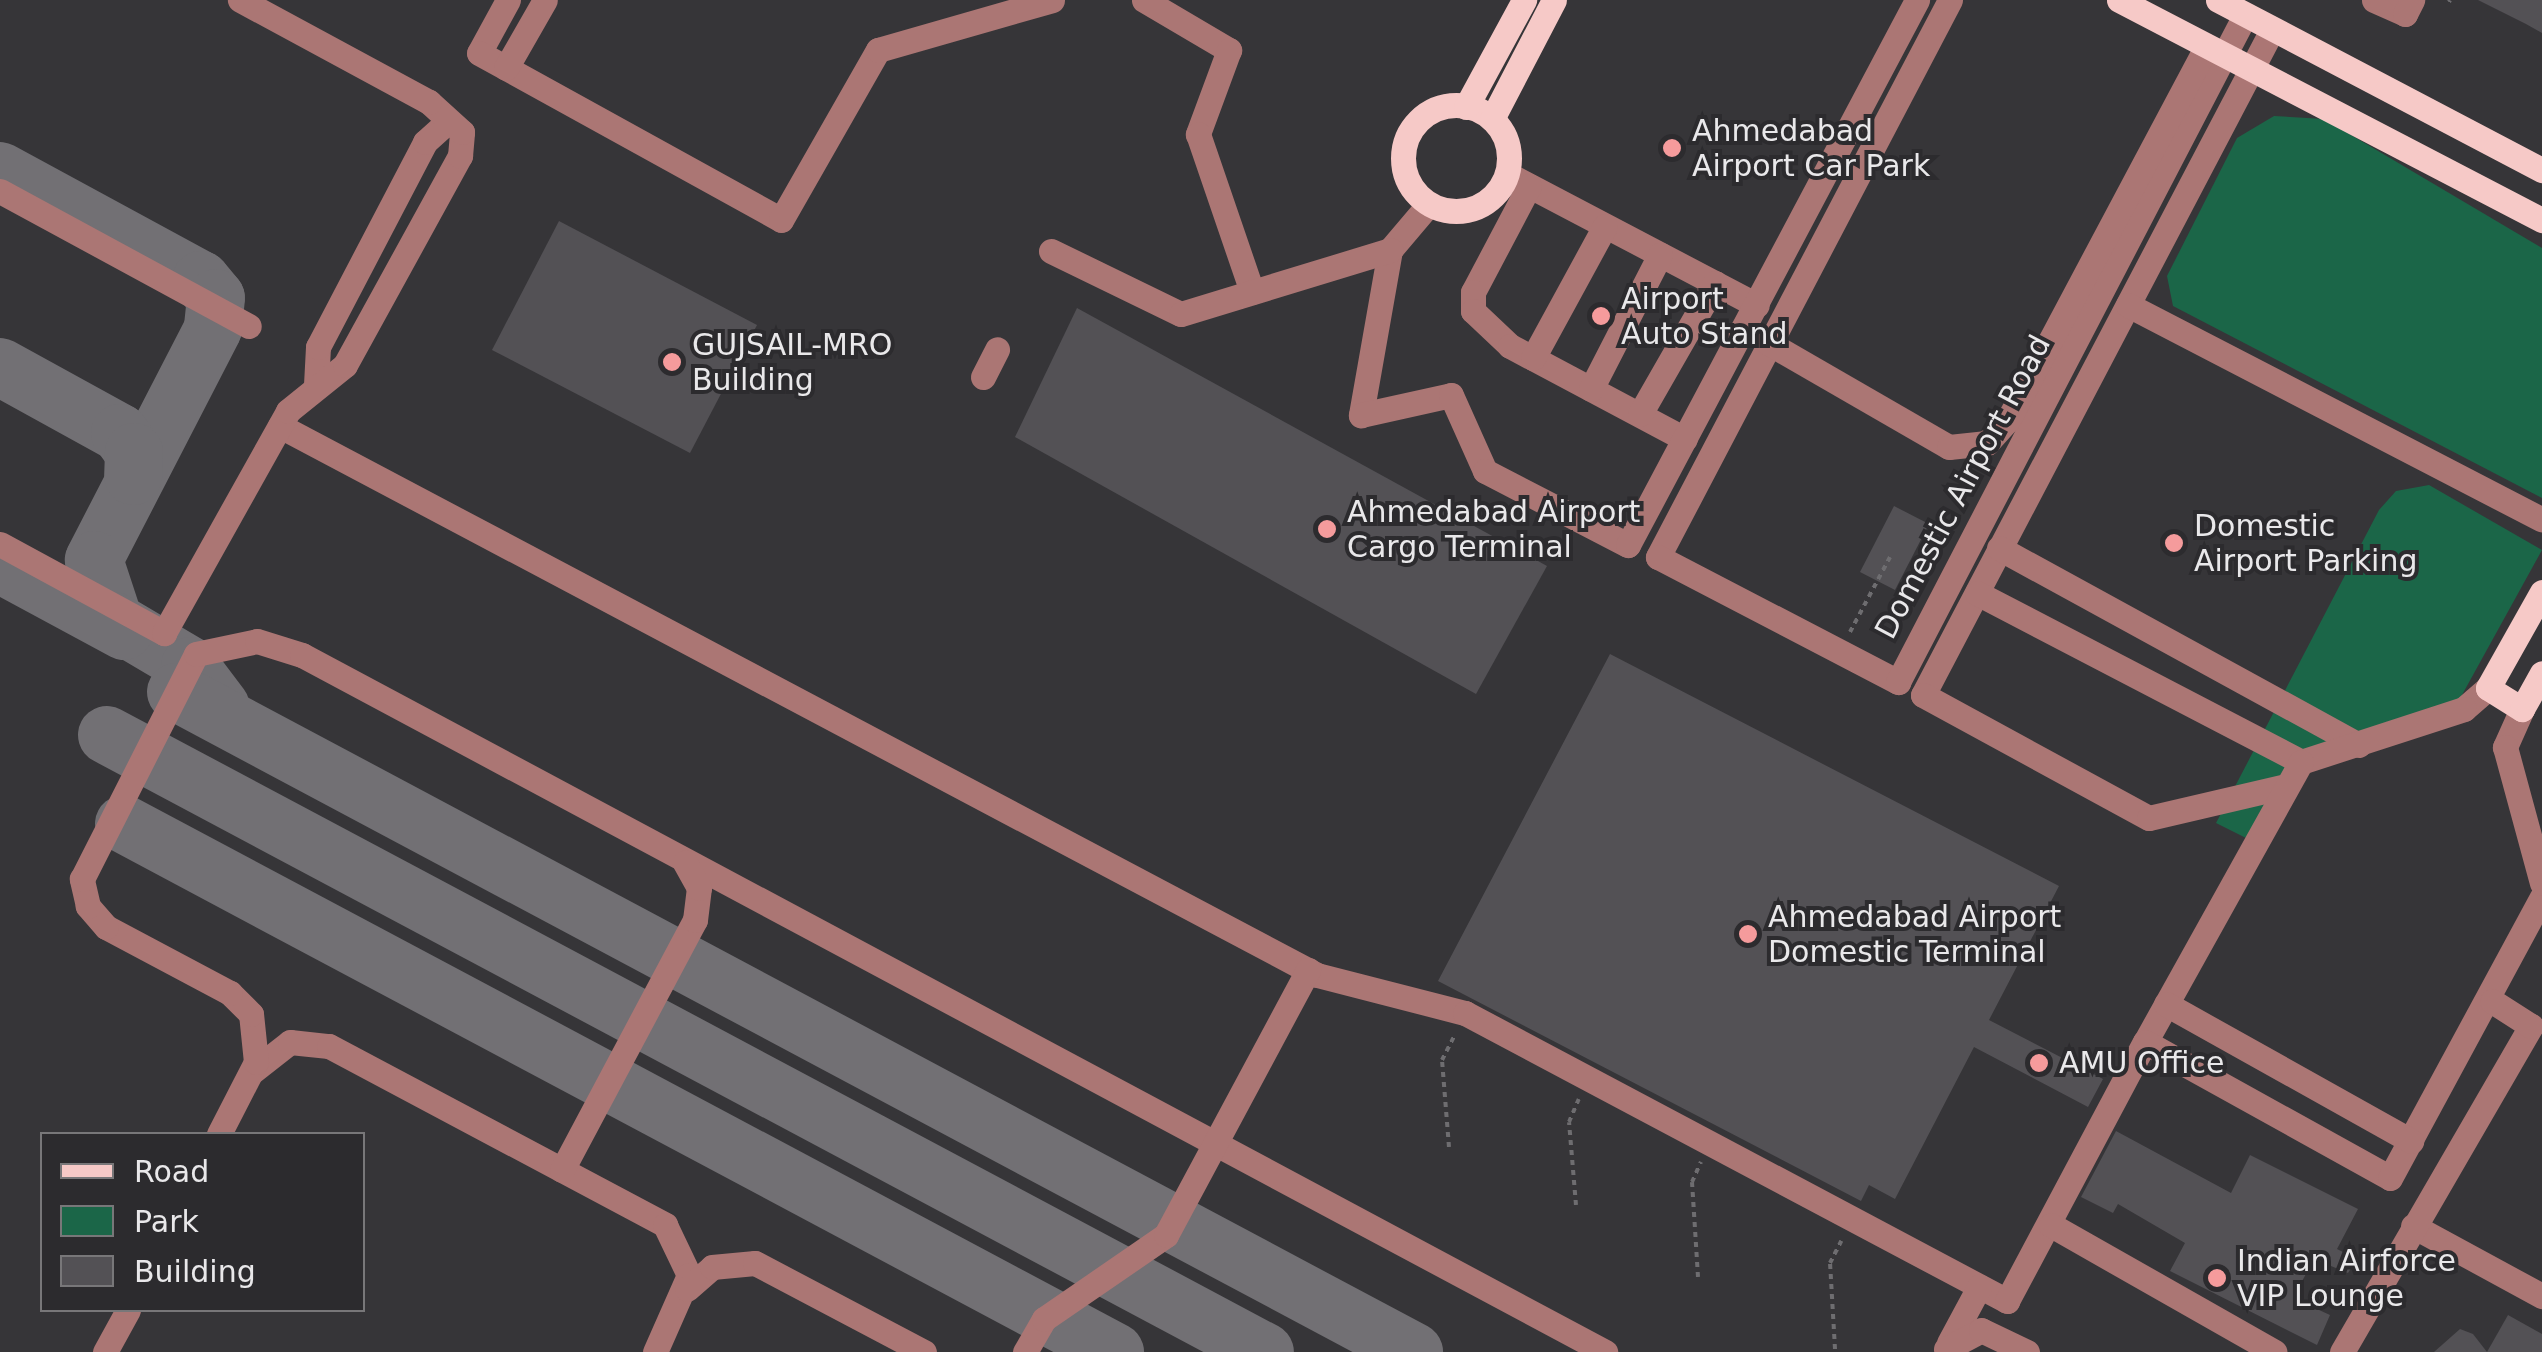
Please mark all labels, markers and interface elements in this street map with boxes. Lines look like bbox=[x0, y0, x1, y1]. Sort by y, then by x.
place label: Ahmedabad Airport Car Park bbox=[1692, 113, 1930, 184]
marker: Ahmedabad Airport Car Park bbox=[1661, 137, 1683, 159]
place label: Airport Auto Stand bbox=[1621, 281, 1787, 352]
marker: Airport Auto Stand bbox=[1590, 305, 1612, 327]
place label: GUJSAIL-MRO Building bbox=[692, 327, 892, 398]
street label: Domestic Airport Road bbox=[1868, 329, 2058, 645]
marker: GUJSAIL-MRO Building bbox=[661, 351, 683, 373]
place label: Ahmedabad Airport Cargo Terminal bbox=[1347, 494, 1640, 564]
place label: Domestic Airport Parking bbox=[2194, 508, 2417, 578]
marker: Ahmedabad Airport Cargo Terminal bbox=[1316, 518, 1338, 540]
marker: Domestic Airport Parking bbox=[2163, 532, 2185, 554]
place label: Ahmedabad Airport Domestic Terminal bbox=[1768, 899, 2061, 970]
marker: Ahmedabad Airport Domestic Terminal bbox=[1737, 923, 1759, 945]
place label: AMU Office bbox=[2059, 1045, 2224, 1081]
marker: AMU Office bbox=[2028, 1052, 2050, 1074]
legend bbox=[40, 1132, 365, 1312]
text: Road bbox=[134, 1154, 209, 1189]
text: Park bbox=[134, 1204, 199, 1239]
place label: Indian Airforce VIP Lounge bbox=[2237, 1243, 2456, 1314]
text: Building bbox=[134, 1254, 256, 1289]
marker: Indian Airforce VIP Lounge bbox=[2206, 1267, 2228, 1289]

